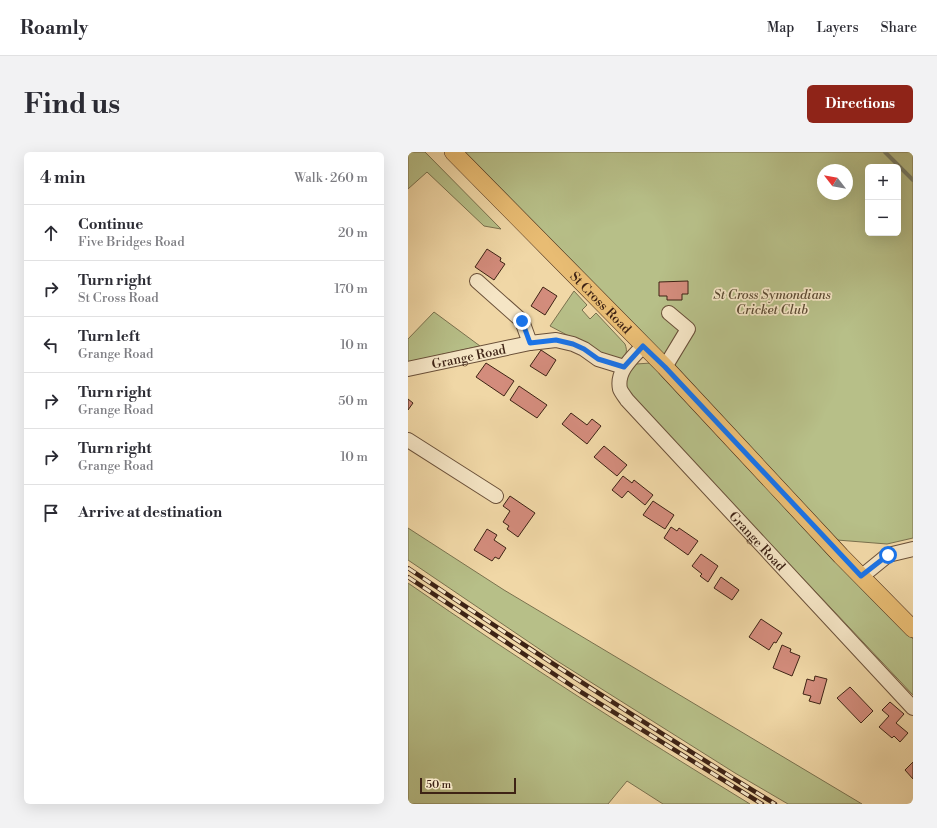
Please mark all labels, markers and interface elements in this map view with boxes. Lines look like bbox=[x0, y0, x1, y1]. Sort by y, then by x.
text: Roamly bbox=[20, 16, 88, 40]
text: Map bbox=[767, 19, 794, 37]
text: Layers bbox=[816, 19, 859, 37]
text: Share bbox=[881, 19, 917, 37]
button: Directions bbox=[807, 85, 913, 123]
text: Find us bbox=[24, 87, 120, 122]
north arrow bbox=[817, 164, 853, 200]
map controls bbox=[865, 164, 901, 236]
button: + bbox=[865, 164, 901, 200]
text: 4 min bbox=[40, 167, 85, 189]
text: Walk · 260 m bbox=[294, 170, 368, 186]
button: − bbox=[865, 200, 901, 236]
text: Continue bbox=[78, 215, 143, 234]
icon: ahead bbox=[40, 222, 62, 244]
text: 20 m bbox=[338, 225, 368, 241]
text: Five Bridges Road bbox=[78, 234, 185, 250]
street label: St Cross Road bbox=[566, 269, 635, 338]
text: Turn right bbox=[78, 271, 152, 290]
icon: right bbox=[40, 278, 62, 300]
text: 170 m bbox=[334, 281, 368, 297]
park label: St Cross Symondians Cricket Club bbox=[713, 287, 831, 318]
text: St Cross Road bbox=[78, 290, 159, 306]
route end bbox=[513, 312, 531, 330]
text: Turn left bbox=[78, 327, 140, 346]
icon: left bbox=[40, 334, 62, 356]
text: 10 m bbox=[340, 337, 368, 353]
street label: Grange Road bbox=[430, 341, 508, 373]
text: Grange Road bbox=[78, 346, 153, 362]
text: Turn right bbox=[78, 383, 152, 402]
icon: right bbox=[40, 390, 62, 412]
text: 50 m bbox=[338, 393, 368, 409]
text: Grange Road bbox=[78, 402, 153, 418]
text: Turn right bbox=[78, 439, 152, 458]
icon: right bbox=[40, 446, 62, 468]
text: 10 m bbox=[340, 449, 368, 465]
text: Grange Road bbox=[78, 458, 153, 474]
icon: arrive bbox=[40, 502, 62, 524]
text: Arrive at destination bbox=[78, 503, 222, 522]
street label: Grange Road bbox=[725, 508, 789, 575]
route start bbox=[879, 546, 897, 564]
scale bar bbox=[420, 776, 516, 795]
text: 50 m bbox=[426, 778, 451, 792]

